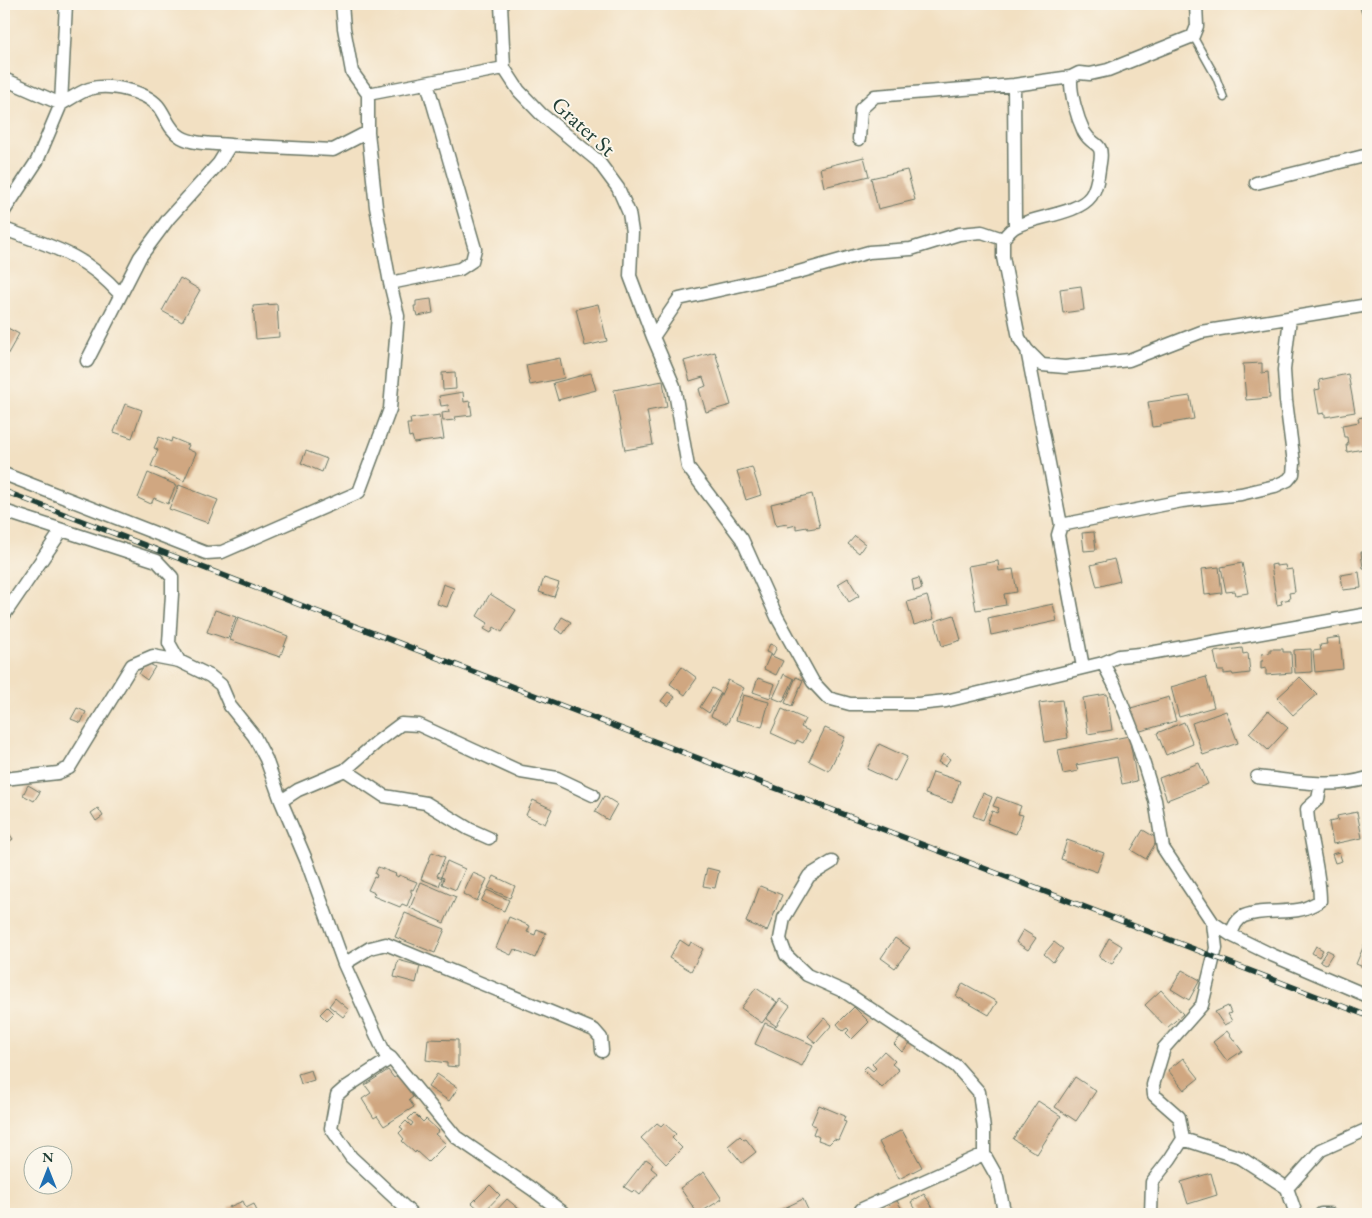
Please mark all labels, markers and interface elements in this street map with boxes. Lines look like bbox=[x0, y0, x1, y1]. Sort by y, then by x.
street label: Grater St bbox=[546, 90, 622, 163]
north arrow bbox=[22, 1146, 72, 1196]
text: N bbox=[42, 1148, 54, 1166]

